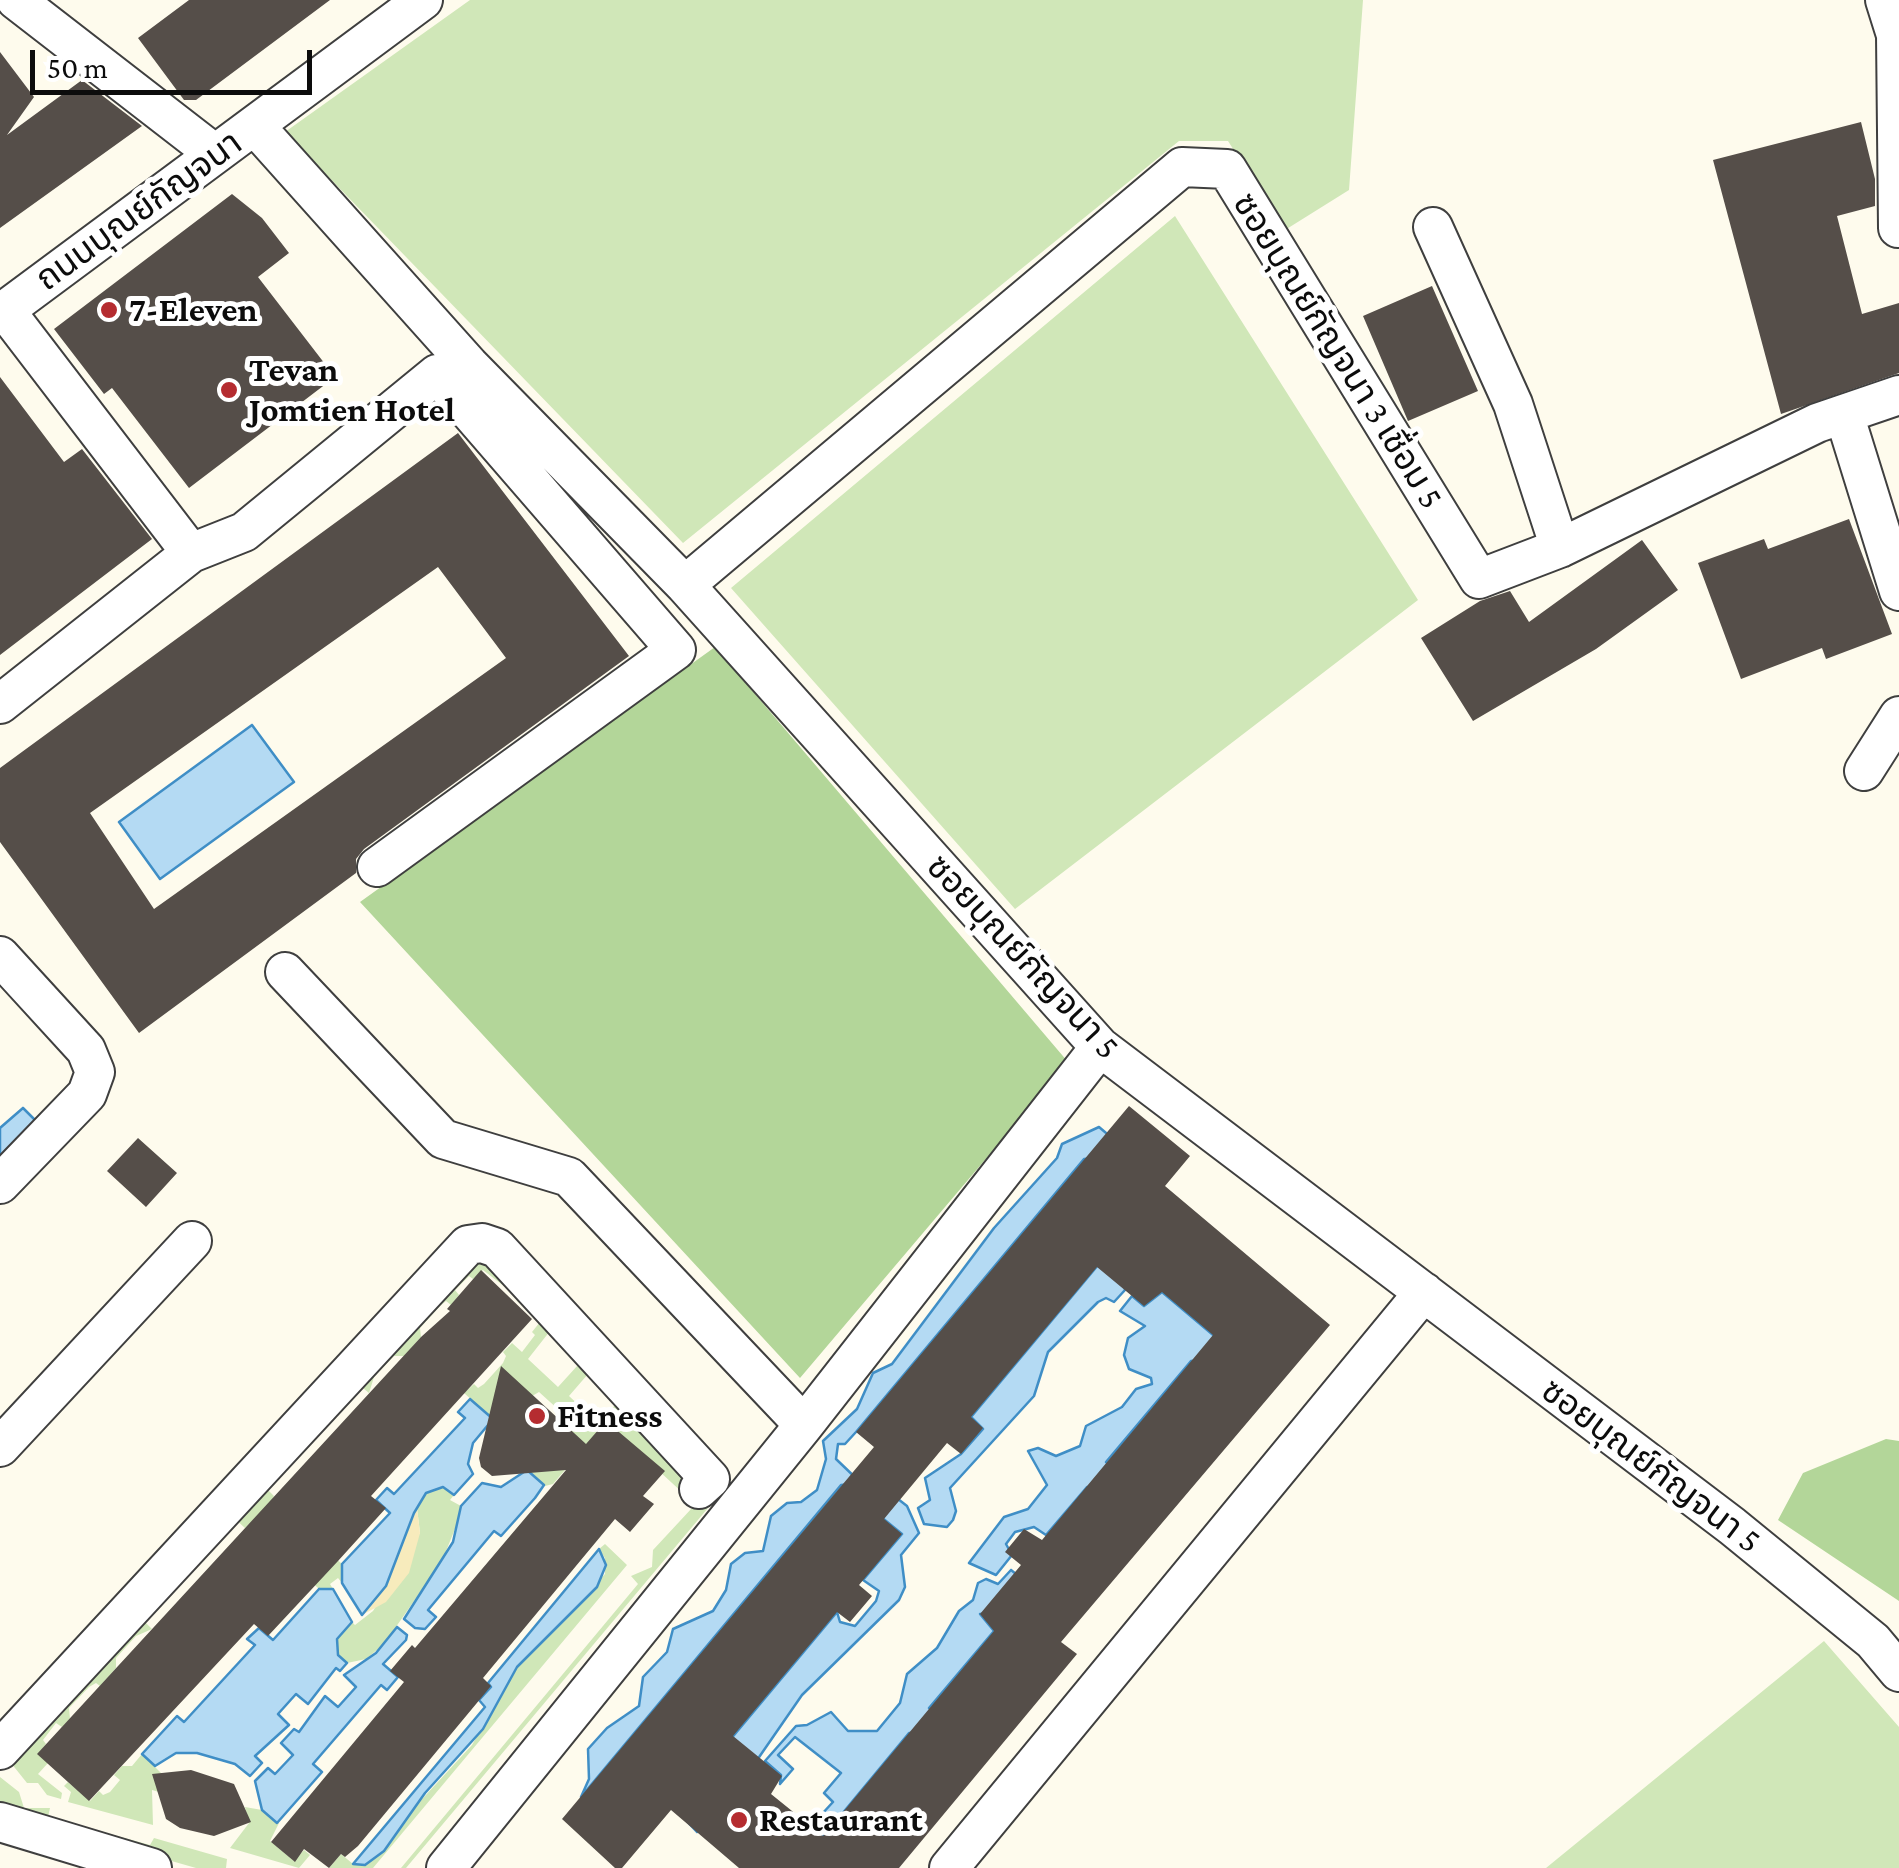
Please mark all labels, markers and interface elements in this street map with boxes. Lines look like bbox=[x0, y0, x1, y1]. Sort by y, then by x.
scale bar bbox=[35, 30, 318, 92]
text: 50 m bbox=[47, 51, 108, 84]
street label: ถนนบุณย์กัญจนา bbox=[28, 122, 250, 300]
street label: ซอยบุณย์กัญจนา 3 เชื่อม 5 bbox=[1224, 185, 1452, 517]
place label: 7-Eleven bbox=[129, 289, 258, 331]
marker: 7-Eleven bbox=[98, 299, 120, 321]
place label: Tevan Jomtien Hotel bbox=[249, 349, 455, 431]
marker: Tevan Jomtien Hotel bbox=[218, 379, 240, 401]
street label: ซอยบุณย์กัญจนา 5 bbox=[918, 846, 1128, 1068]
street label: ซอยบุณย์กัญจนา 5 bbox=[1533, 1370, 1769, 1562]
place label: Fitness bbox=[557, 1395, 663, 1437]
marker: Fitness bbox=[526, 1405, 548, 1427]
place label: Restaurant bbox=[759, 1799, 923, 1841]
marker: Restaurant bbox=[728, 1809, 750, 1831]

